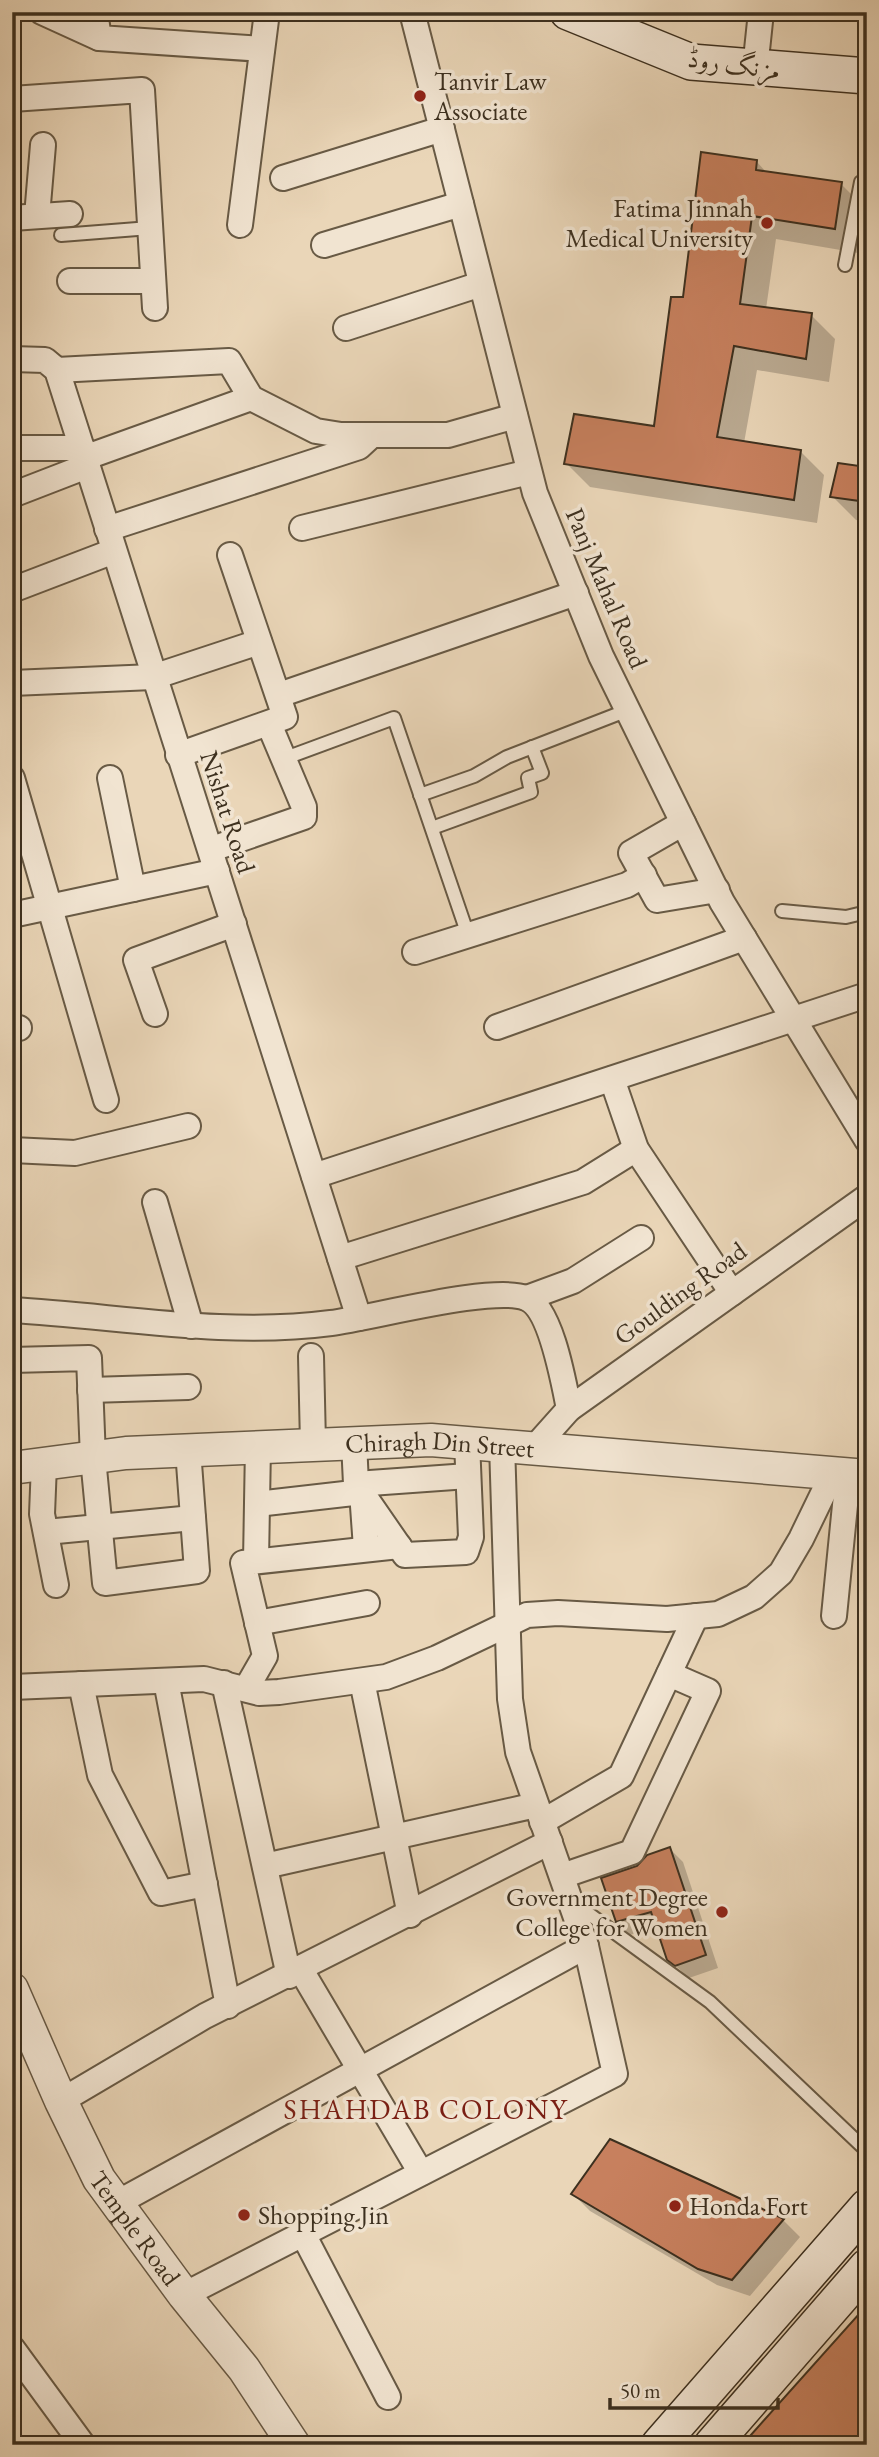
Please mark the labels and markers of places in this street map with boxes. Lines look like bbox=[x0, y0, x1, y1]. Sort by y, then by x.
place label: Tanvir Law Associate bbox=[433, 64, 547, 128]
marker: Tanvir Law Associate bbox=[412, 88, 428, 104]
place label: Fatima Jinnah Medical University bbox=[566, 191, 754, 255]
marker: Fatima Jinnah Medical University bbox=[759, 215, 775, 231]
place label: Government Degree College for Women bbox=[506, 1880, 708, 1944]
marker: Government Degree College for Women bbox=[714, 1904, 730, 1920]
place label: Honda Fort bbox=[689, 2189, 808, 2223]
place label: Shopping Jin bbox=[258, 2198, 389, 2232]
marker: Honda Fort bbox=[667, 2198, 683, 2214]
marker: Shopping Jin bbox=[236, 2207, 252, 2223]

